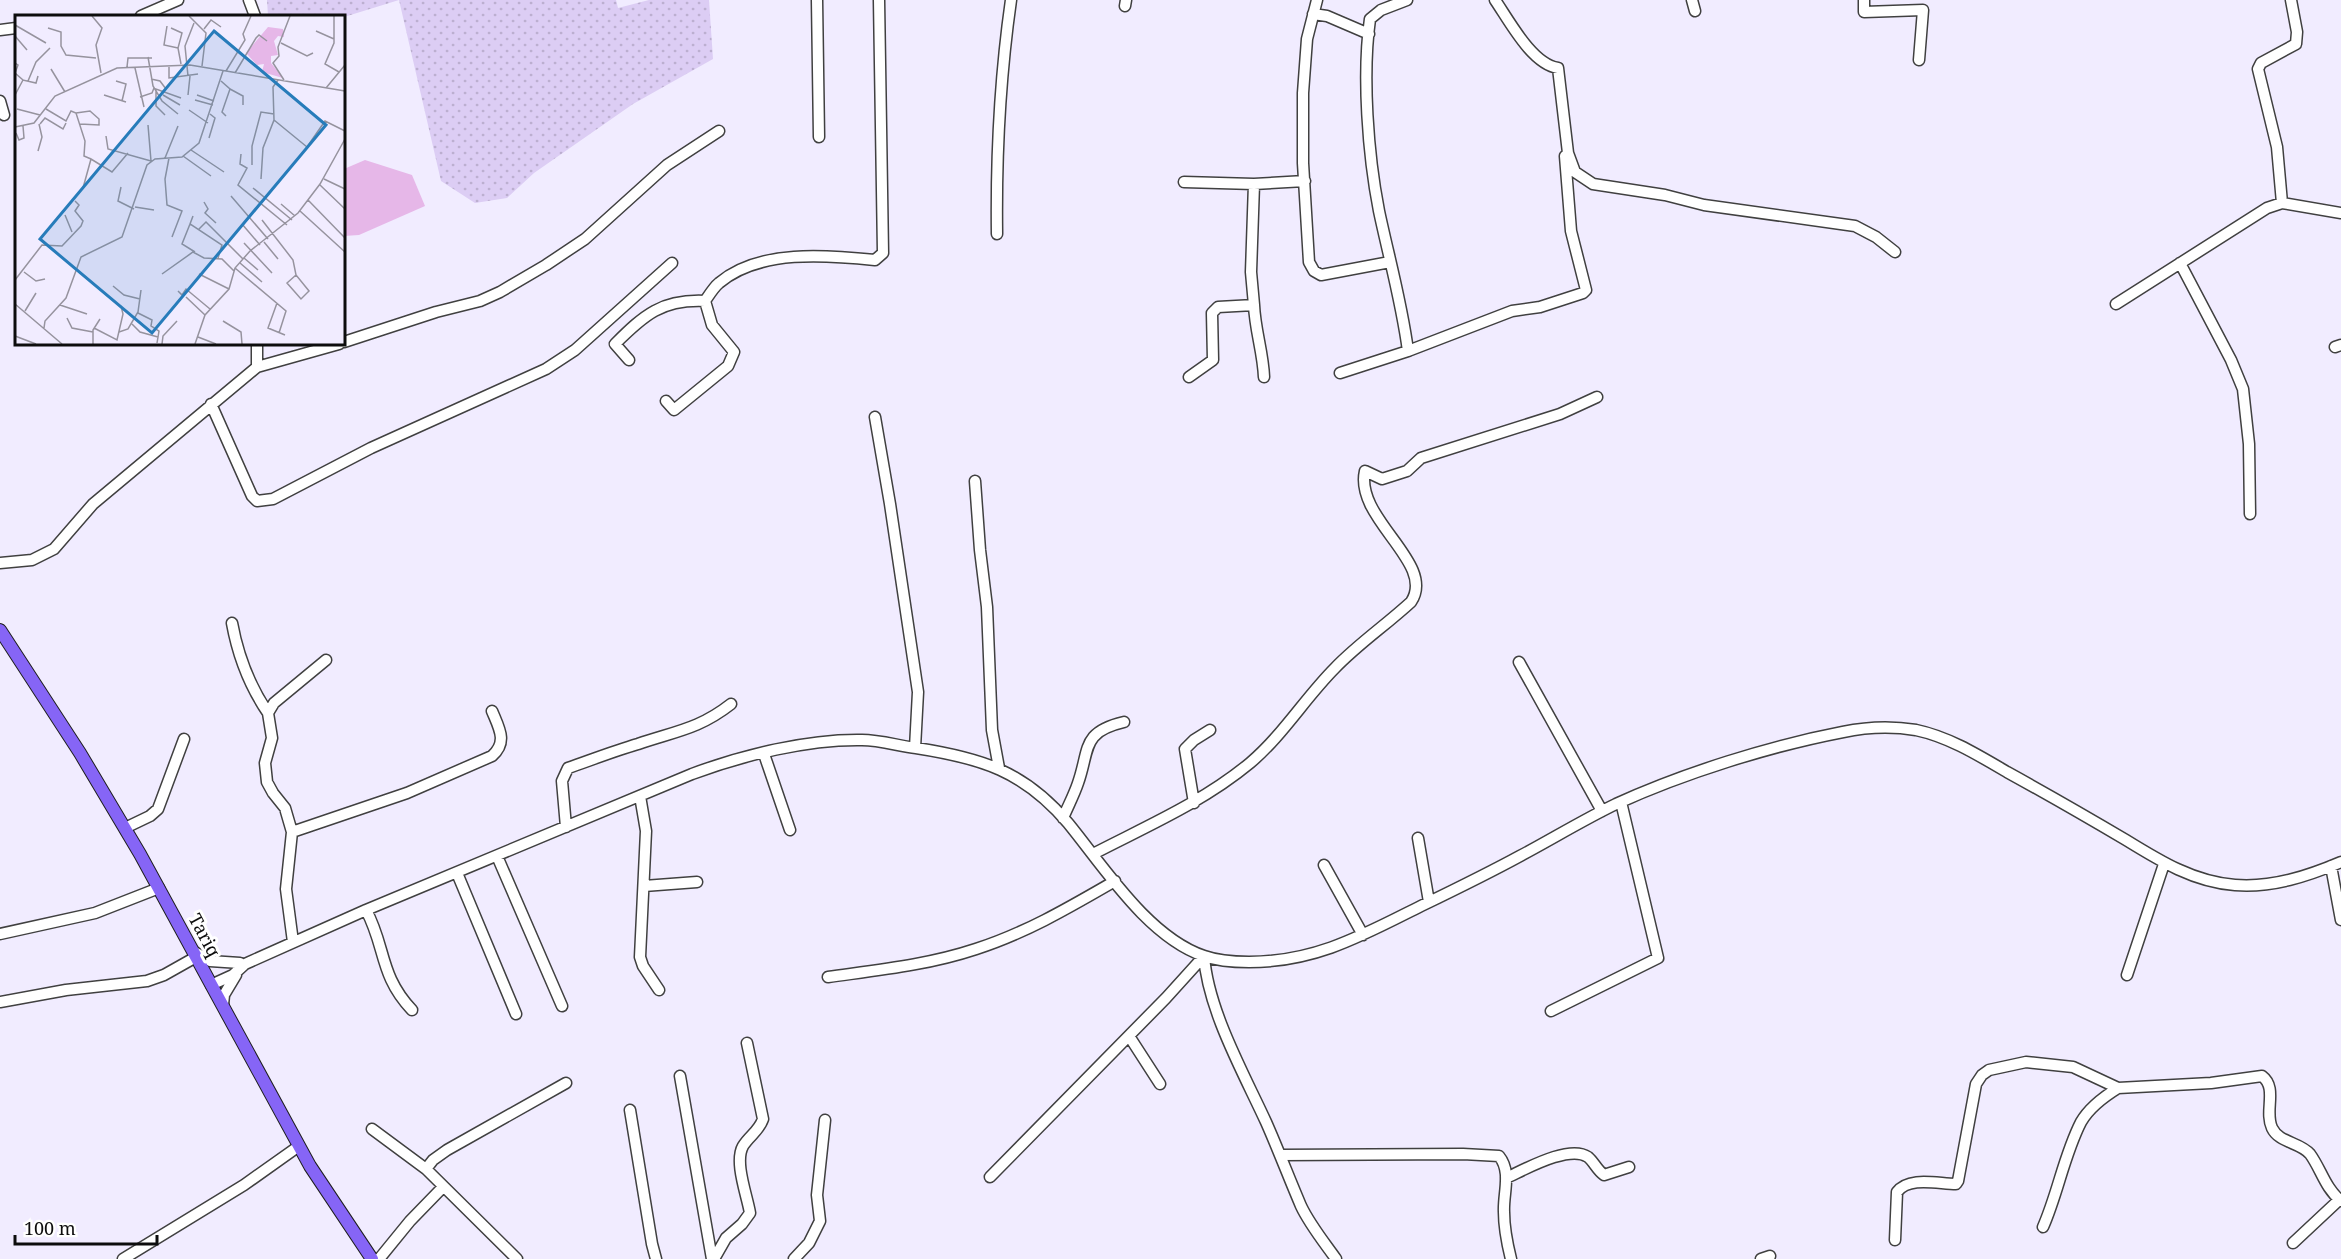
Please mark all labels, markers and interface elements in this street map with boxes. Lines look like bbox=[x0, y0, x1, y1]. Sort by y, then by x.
inset map bbox=[15, 15, 345, 345]
street label: Tariq bbox=[184, 909, 226, 961]
scale bar bbox=[15, 1208, 158, 1246]
text: 100 m bbox=[24, 1216, 76, 1240]

